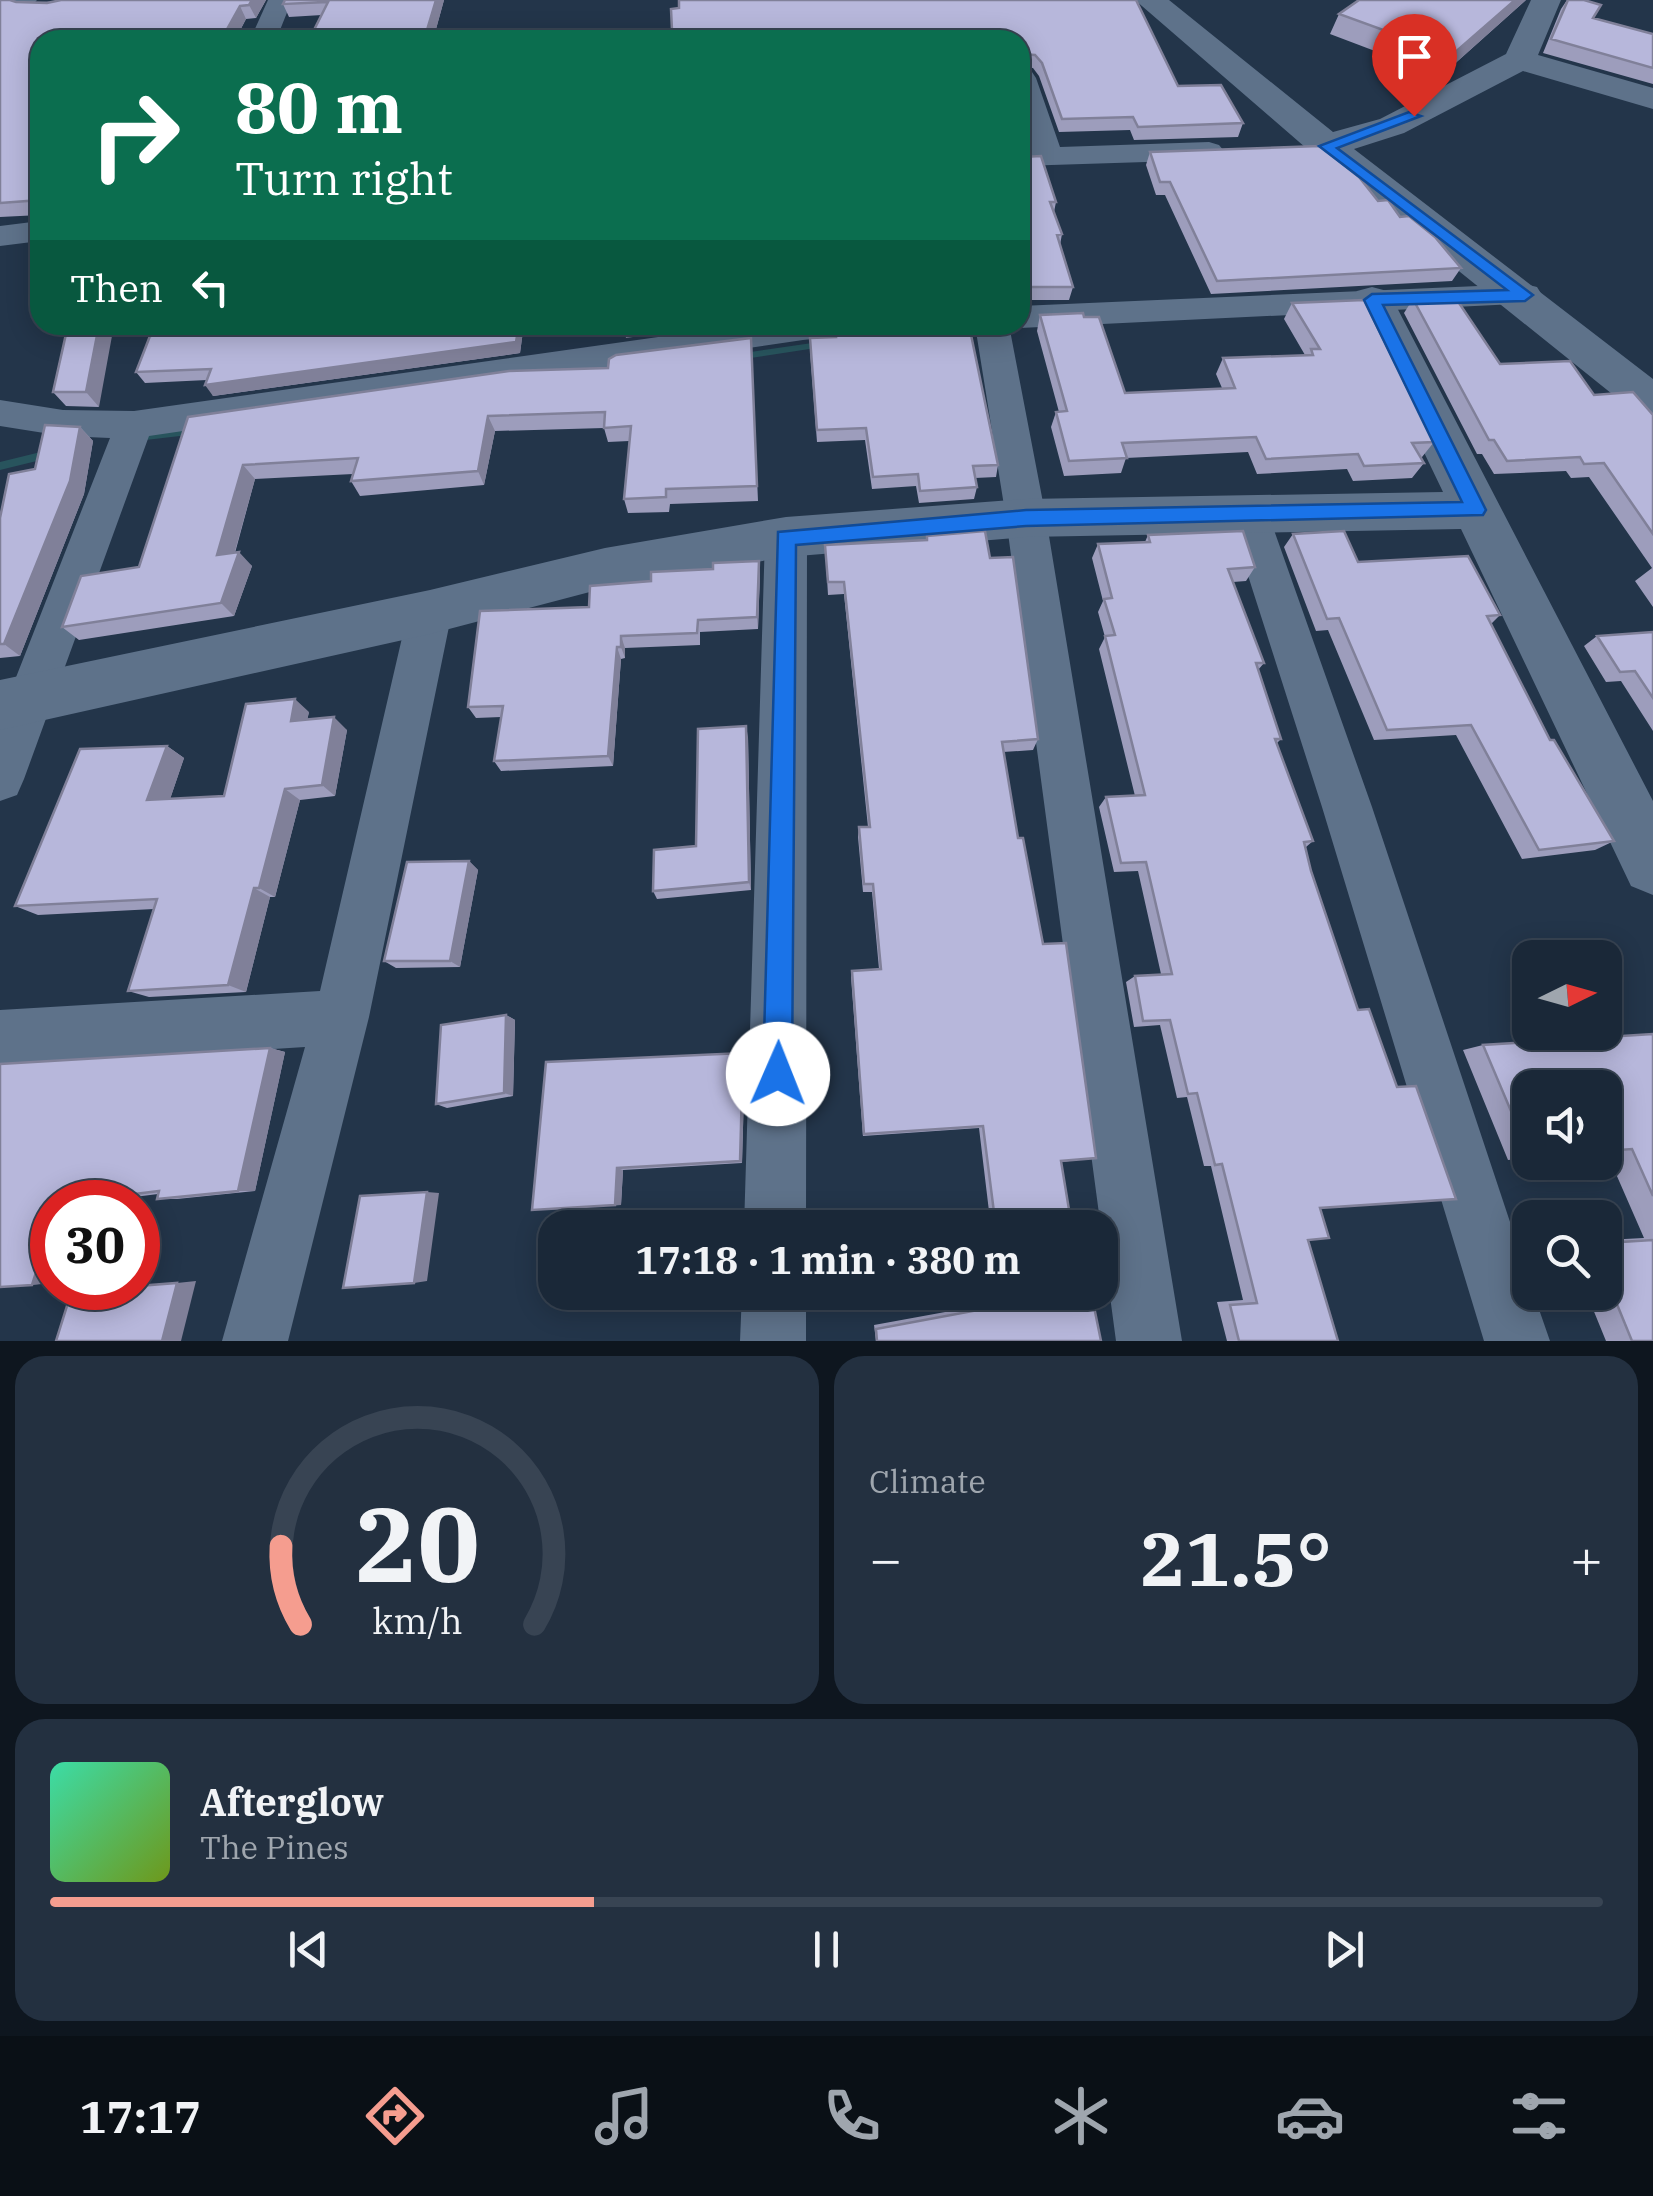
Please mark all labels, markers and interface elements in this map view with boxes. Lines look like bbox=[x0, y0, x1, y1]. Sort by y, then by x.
pin bbox=[1372, 14, 1457, 117]
icon: arrive bbox=[1387, 29, 1442, 84]
text: 80 m bbox=[235, 61, 403, 152]
icon: right bbox=[70, 70, 200, 200]
text: Turn right bbox=[235, 149, 453, 207]
icon: left bbox=[183, 260, 238, 315]
text: Then bbox=[70, 263, 163, 312]
north arrow bbox=[1512, 940, 1622, 1050]
map controls bbox=[1512, 940, 1622, 1310]
position arrow bbox=[726, 1022, 830, 1126]
button: sound bbox=[1512, 1070, 1622, 1180]
speed limit sign: 30 bbox=[30, 1180, 160, 1310]
button: search bbox=[1512, 1200, 1622, 1310]
text: 17:18 · 1 min · 380 m bbox=[635, 1235, 1021, 1284]
text: Climate bbox=[869, 1460, 986, 1502]
text: 20 bbox=[355, 1475, 479, 1611]
text: 21.5° bbox=[1140, 1509, 1332, 1607]
text: − bbox=[869, 1523, 902, 1594]
text: + bbox=[1570, 1523, 1603, 1594]
text: km/h bbox=[372, 1597, 462, 1644]
text: Afterglow bbox=[200, 1777, 384, 1826]
text: The Pines bbox=[200, 1826, 349, 1868]
icon: previous bbox=[281, 1922, 336, 1977]
icon: pause bbox=[799, 1922, 854, 1977]
icon: next bbox=[1317, 1922, 1372, 1977]
icon: directions bbox=[360, 2081, 430, 2151]
icon: music bbox=[589, 2081, 659, 2151]
icon: phone bbox=[817, 2081, 887, 2151]
icon: climate bbox=[1046, 2081, 1116, 2151]
icon: car bbox=[1275, 2081, 1345, 2151]
icon: filters bbox=[1504, 2081, 1574, 2151]
text: 17:17 bbox=[79, 2087, 201, 2145]

